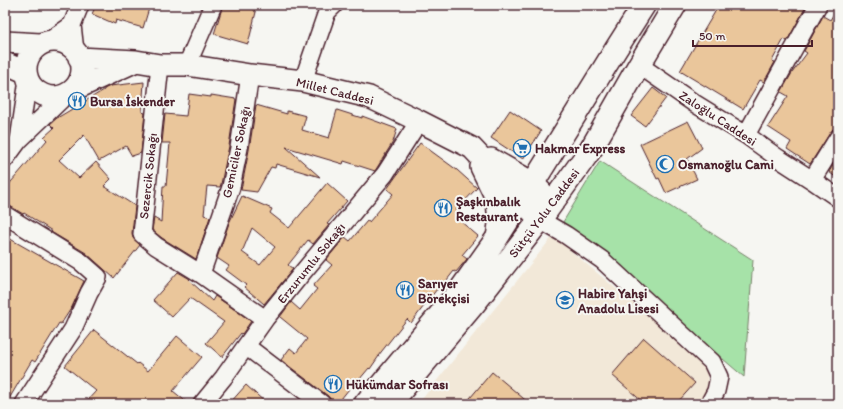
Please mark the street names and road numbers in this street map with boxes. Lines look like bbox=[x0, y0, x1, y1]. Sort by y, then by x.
street label: Millet Caddesi bbox=[295, 74, 375, 108]
street label: Zaloğlu Caddesi bbox=[676, 87, 760, 149]
street label: Gemiciler Sokağı bbox=[219, 105, 253, 199]
street label: Sezercik Sokağı bbox=[136, 132, 160, 220]
street label: Sütçü Yolu Caddesi bbox=[506, 165, 582, 261]
street label: Erzurumlu Sokağı bbox=[274, 220, 348, 306]

